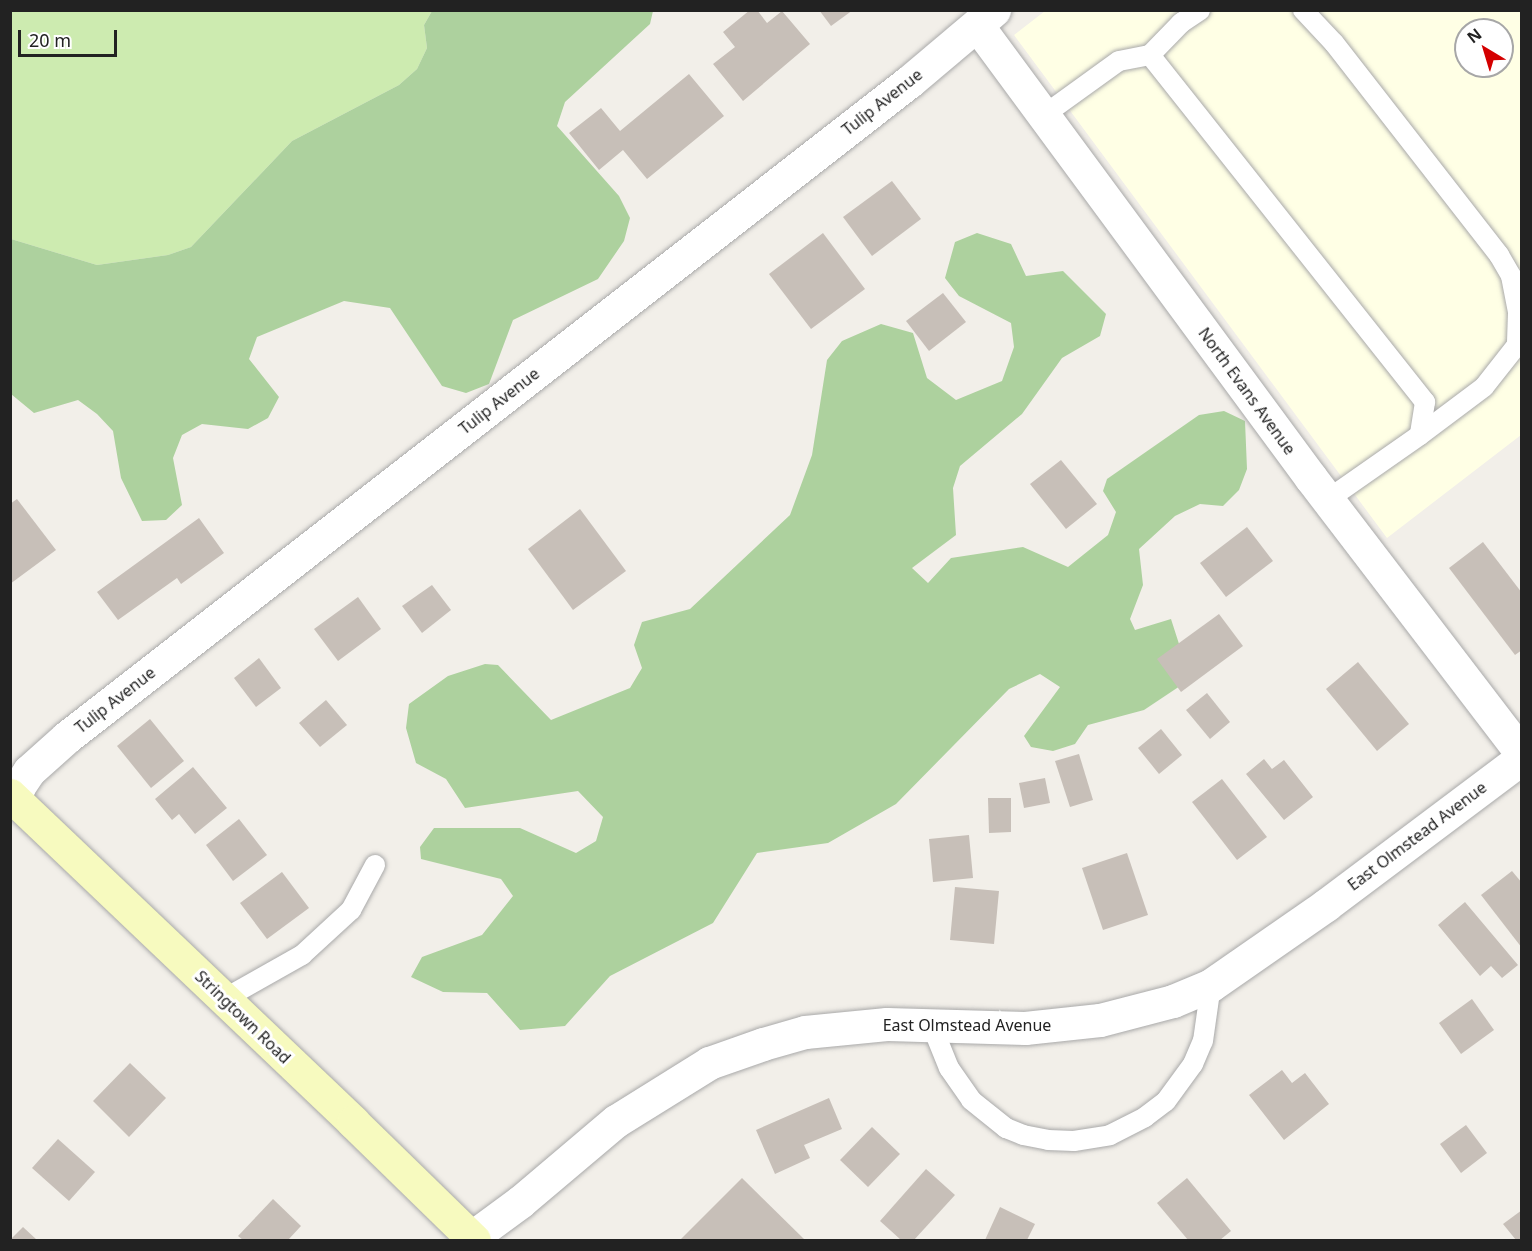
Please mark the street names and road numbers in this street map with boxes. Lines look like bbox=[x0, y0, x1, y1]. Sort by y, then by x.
street label: Tulip Avenue bbox=[838, 65, 926, 139]
street label: North Evans Avenue bbox=[1195, 324, 1299, 458]
street label: Tulip Avenue bbox=[455, 364, 543, 438]
street label: Tulip Avenue bbox=[71, 663, 159, 737]
street label: East Olmstead Avenue bbox=[1344, 778, 1490, 894]
street label: Stringtown Road bbox=[191, 967, 295, 1067]
street label: East Olmstead Avenue bbox=[883, 1015, 1051, 1035]

